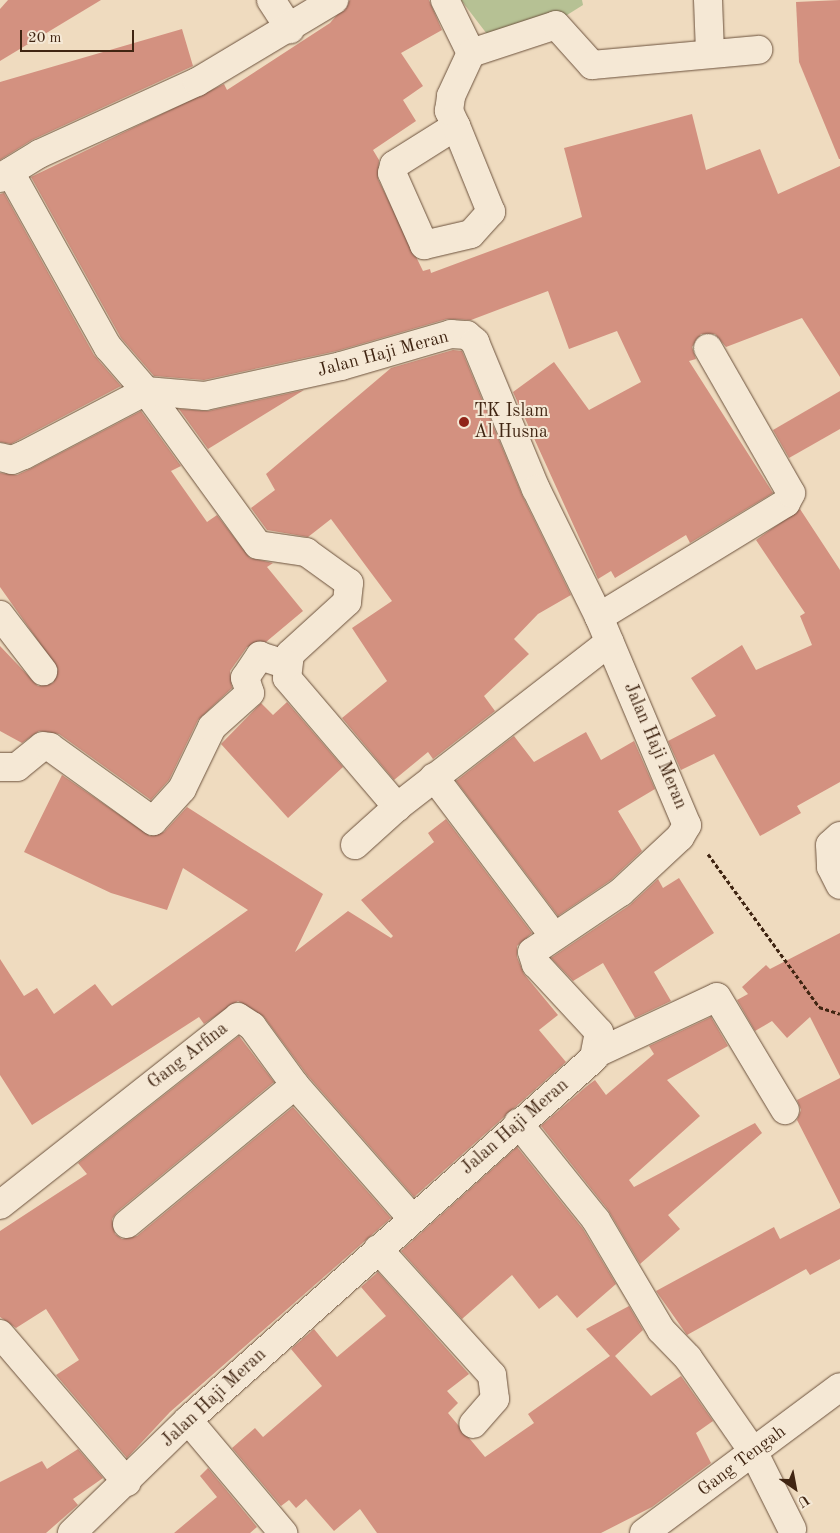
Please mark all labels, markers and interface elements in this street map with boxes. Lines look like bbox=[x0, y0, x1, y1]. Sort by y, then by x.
scale bar bbox=[22, 20, 136, 52]
text: 20 m bbox=[28, 31, 62, 46]
street label: Jalan Haji Meran bbox=[315, 326, 451, 382]
place label: TK Islam Al Husna bbox=[474, 401, 548, 444]
marker: TK Islam Al Husna bbox=[458, 416, 470, 428]
street label: Jalan Haji Meran bbox=[619, 680, 691, 812]
street label: Gang Arfina bbox=[144, 1018, 232, 1094]
street label: Jalan Haji Meran bbox=[457, 1074, 573, 1180]
street label: Jalan Haji Meran bbox=[157, 1344, 271, 1452]
street label: Gang Tengah bbox=[694, 1421, 790, 1501]
north arrow bbox=[770, 1463, 820, 1513]
text: U bbox=[795, 1492, 812, 1509]

